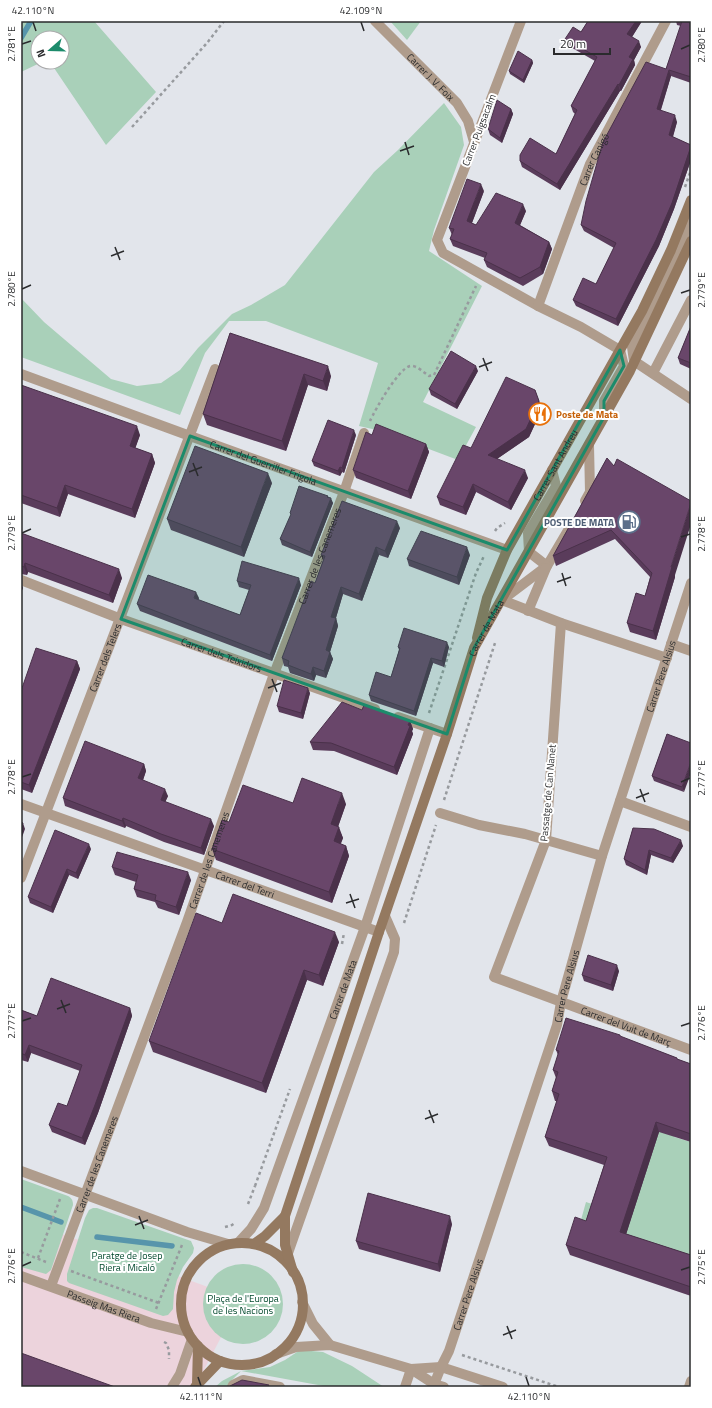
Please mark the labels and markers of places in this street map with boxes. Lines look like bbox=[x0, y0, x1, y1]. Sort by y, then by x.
restaurant icon: Poste de Mata bbox=[527, 401, 553, 427]
place label: Poste de Mata bbox=[556, 407, 618, 422]
fuel station icon: POSTE DE MATA bbox=[616, 509, 642, 535]
place label: POSTE DE MATA bbox=[544, 515, 614, 530]

